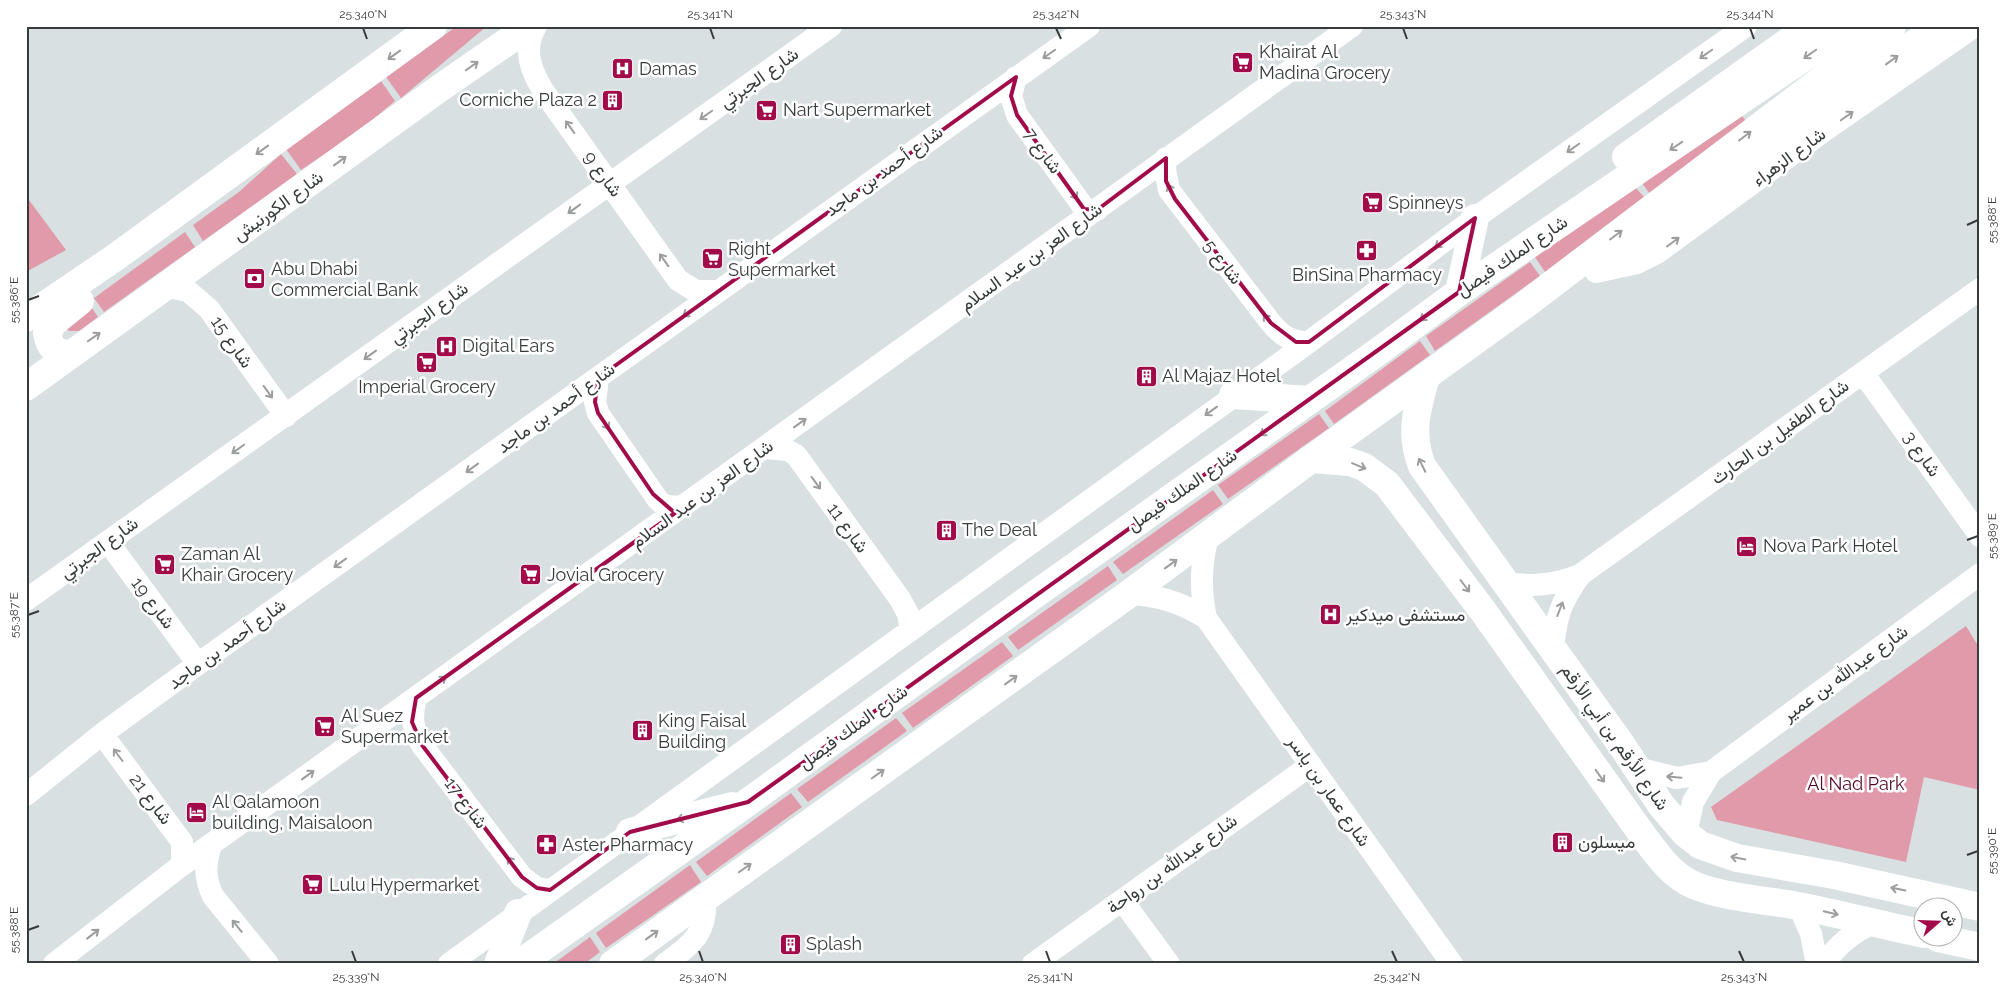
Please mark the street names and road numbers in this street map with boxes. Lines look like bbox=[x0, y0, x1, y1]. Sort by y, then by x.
street label: شارع الجبرتي bbox=[715, 43, 805, 117]
street label: شارع أحمد بن ماجد bbox=[821, 121, 948, 222]
street label: شارع الزهراء bbox=[1748, 123, 1831, 192]
street label: شارع 7 bbox=[1018, 124, 1067, 178]
street label: شارع 9 bbox=[578, 147, 627, 202]
street label: شارع الكورنيش bbox=[229, 166, 328, 247]
street label: شارع العز بن عبد السلام bbox=[955, 198, 1107, 317]
street label: شارع الملك فيصل bbox=[1452, 211, 1572, 302]
street label: شارع 5 bbox=[1198, 235, 1247, 289]
street label: شارع الجبرتي bbox=[385, 277, 475, 352]
street label: شارع 15 bbox=[205, 312, 258, 373]
street label: شارع أحمد بن ماجد bbox=[493, 358, 620, 459]
street label: شارع الطفيل بن الحارث bbox=[1707, 375, 1854, 490]
street label: شارع 3 bbox=[1898, 427, 1945, 482]
street label: شارع العز بن عبد السلام bbox=[626, 435, 778, 554]
street label: شارع الملك فيصل bbox=[1123, 444, 1242, 537]
street label: شارع 11 bbox=[822, 499, 873, 558]
street label: شارع الجبرتي bbox=[55, 512, 145, 587]
street label: شارع 19 bbox=[126, 573, 180, 634]
street label: شارع أحمد بن ماجد bbox=[164, 594, 291, 695]
street label: شارع عبدالله بن عمير bbox=[1777, 620, 1913, 727]
street label: شارع الأرقم بن أبي الأرقم bbox=[1553, 660, 1674, 817]
street label: شارع الملك فيصل bbox=[794, 680, 912, 775]
street label: شارع عمار بن ياسر bbox=[1281, 730, 1375, 851]
street label: شارع 21 bbox=[124, 769, 177, 829]
street label: شارع 17 bbox=[439, 773, 492, 833]
street label: شارع عبدالله بن رواحة bbox=[1103, 809, 1242, 919]

